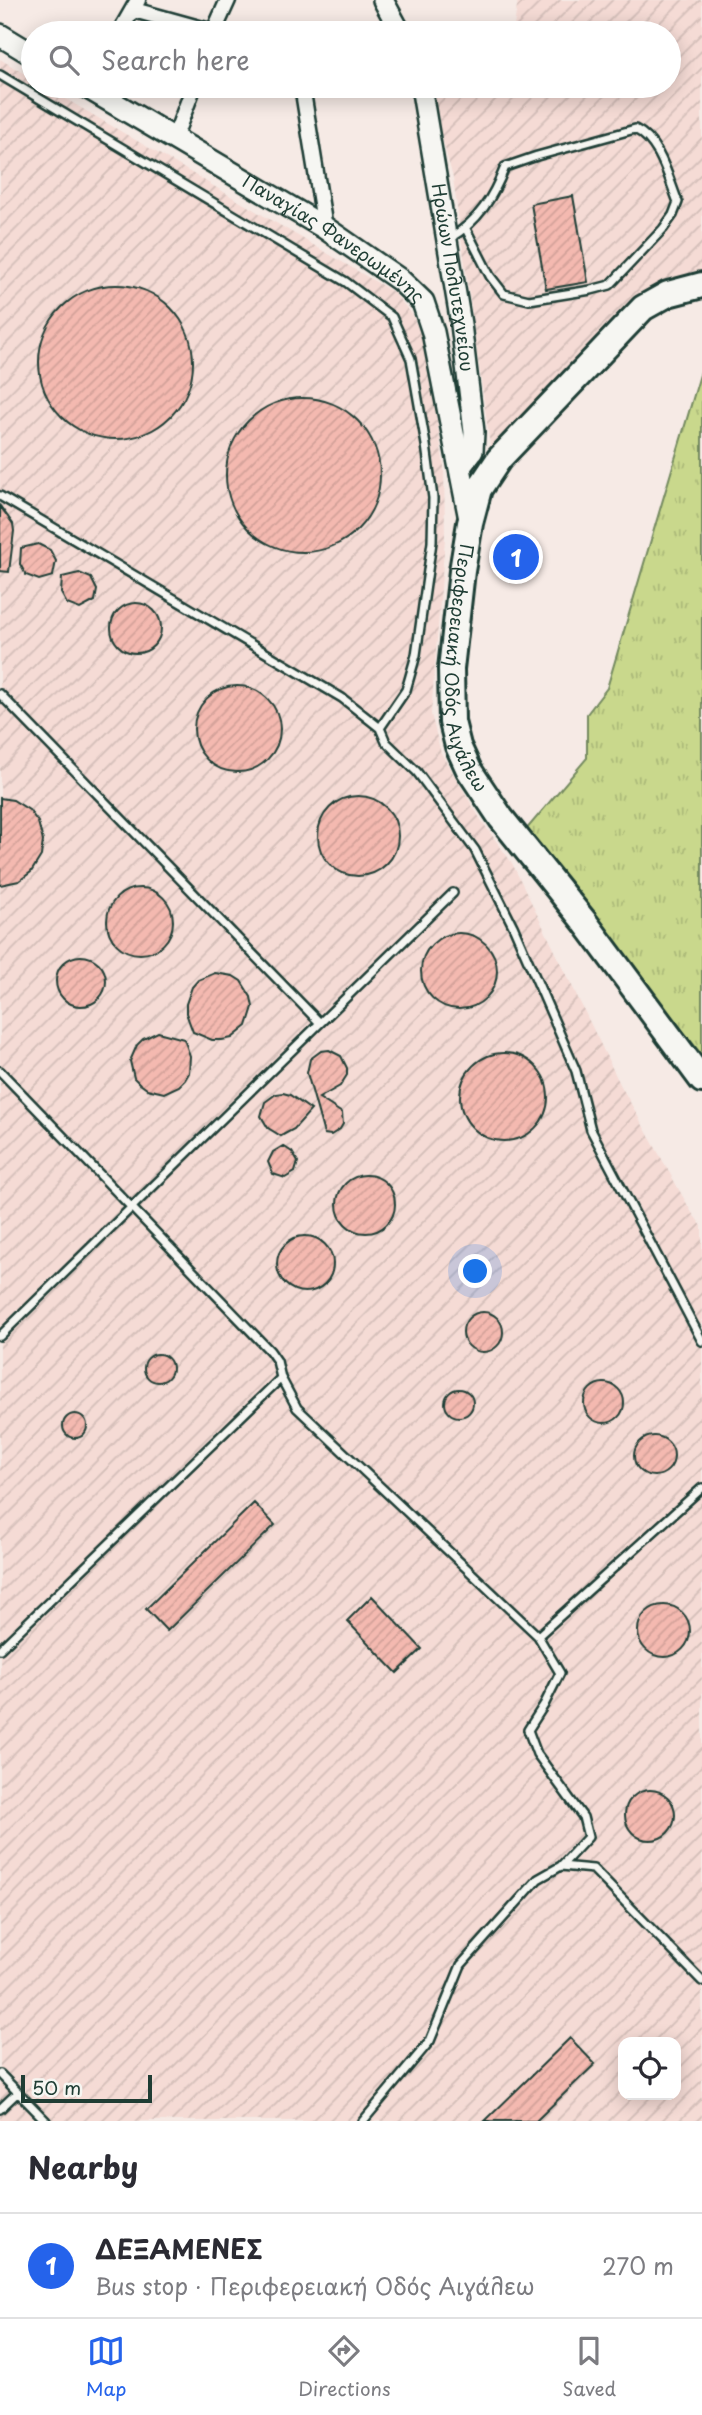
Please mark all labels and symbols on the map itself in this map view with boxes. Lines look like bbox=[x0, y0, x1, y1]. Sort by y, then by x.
street label: Παναγίας Φανερωμένης bbox=[238, 167, 431, 309]
street label: Ηρώων Πολυτεχνείου bbox=[426, 181, 482, 373]
pin: 1 bbox=[493, 531, 539, 583]
street label: Περιφερειακή Οδός Αιγάλεω bbox=[439, 542, 495, 797]
your location bbox=[458, 1254, 492, 1288]
scale bar bbox=[21, 2072, 152, 2104]

